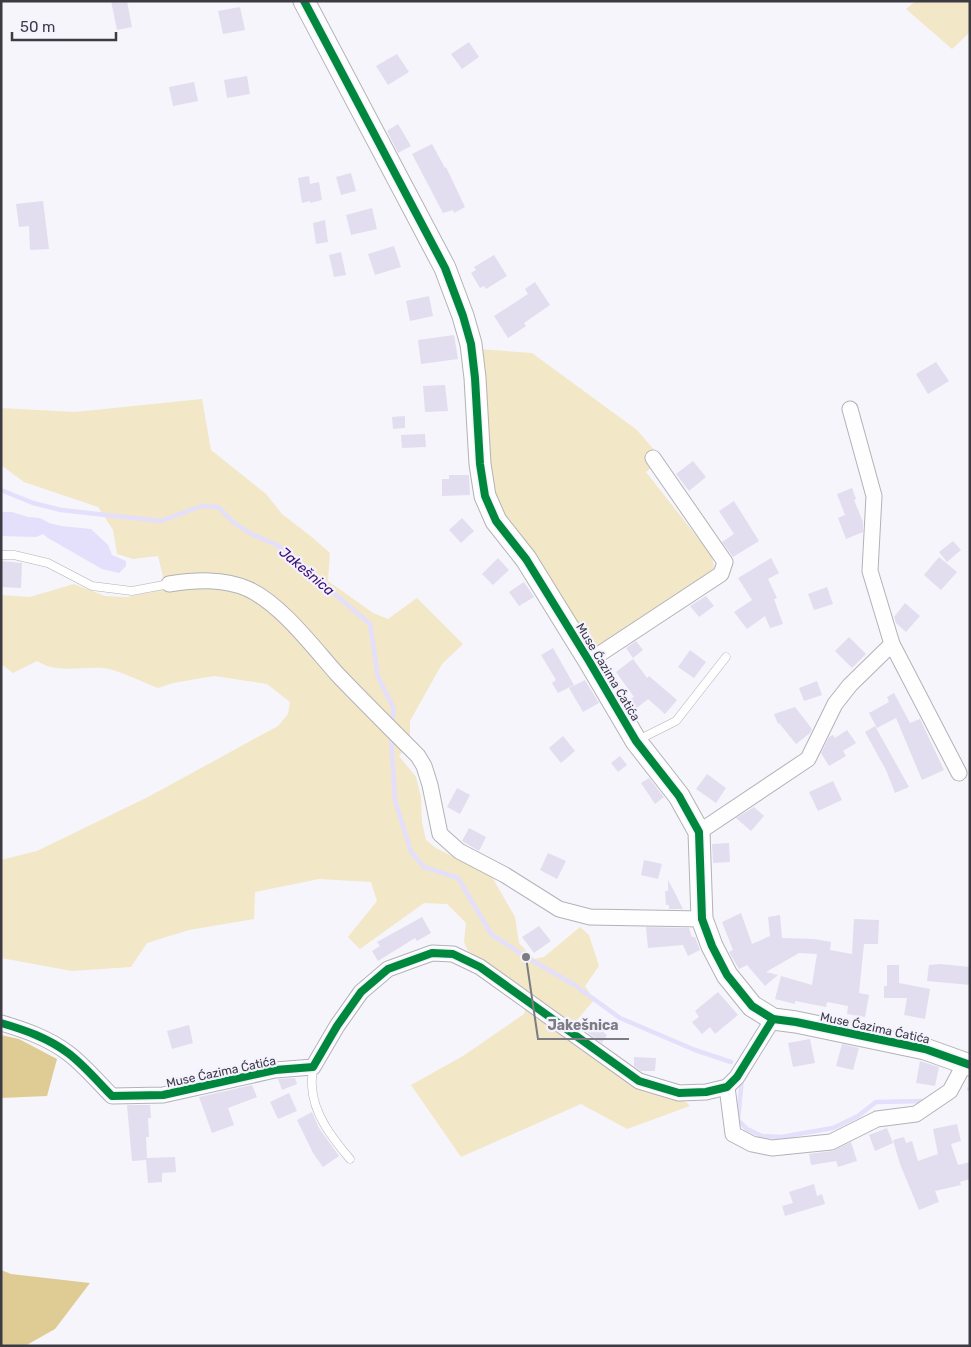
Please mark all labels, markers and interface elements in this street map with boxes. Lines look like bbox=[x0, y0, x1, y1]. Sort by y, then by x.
scale bar bbox=[12, 10, 116, 42]
text: 50 m bbox=[20, 18, 55, 36]
water label: Jakešnica bbox=[276, 543, 338, 599]
street label: Muse Ćazima Ćatića bbox=[573, 620, 643, 724]
callout: Jakešnica bbox=[538, 1010, 629, 1039]
street label: Muse Ćazima Ćatića bbox=[819, 1010, 931, 1046]
text: Jakešnica bbox=[547, 1017, 619, 1034]
street label: Muse Ćazima Ćatića bbox=[165, 1054, 277, 1090]

